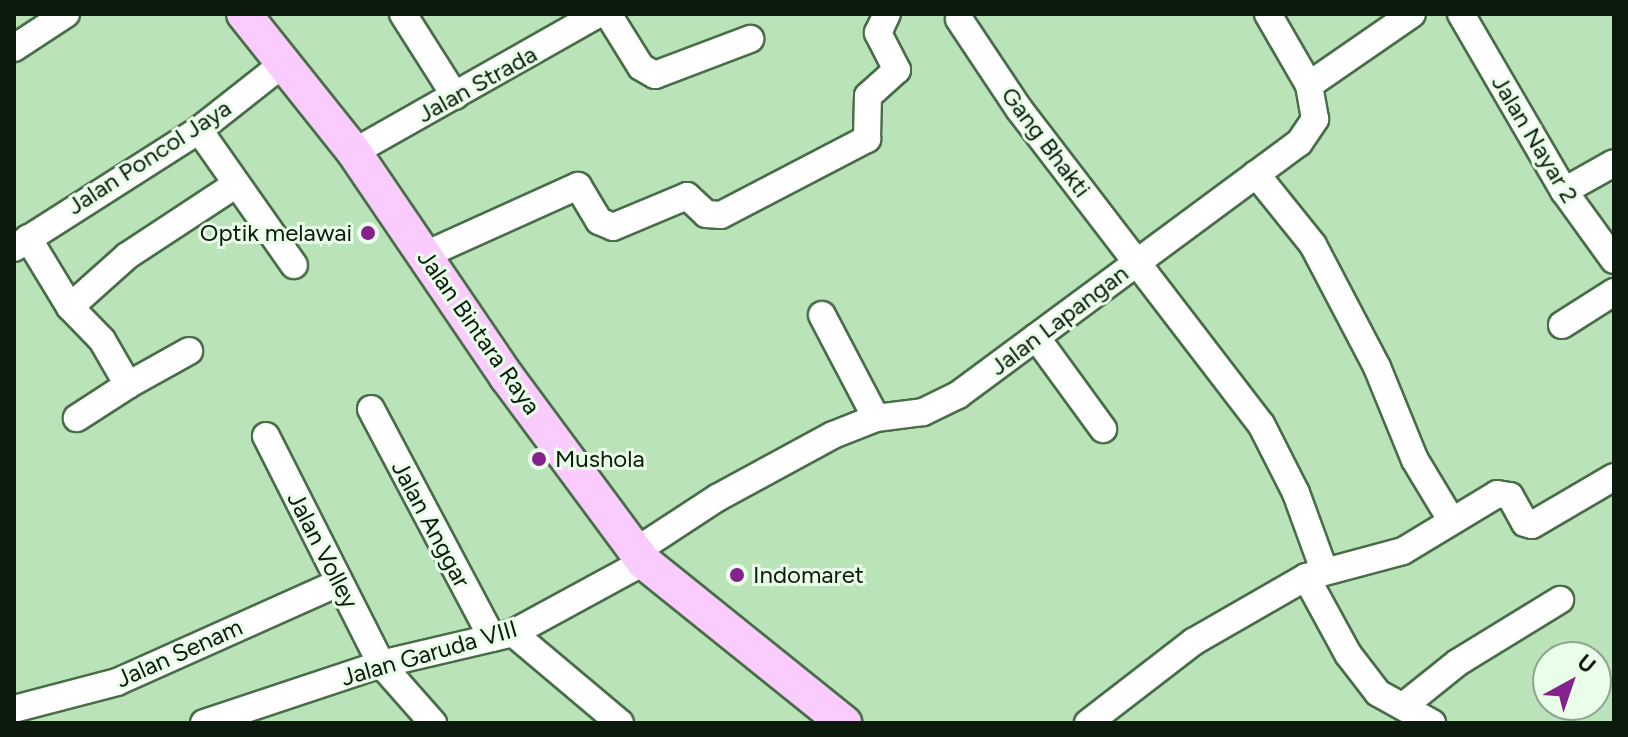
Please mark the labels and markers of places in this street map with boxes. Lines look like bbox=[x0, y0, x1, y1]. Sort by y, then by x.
place label: Optik melawai bbox=[200, 219, 352, 247]
marker: Optik melawai bbox=[359, 224, 377, 242]
place label: Mushola bbox=[555, 445, 645, 473]
marker: Mushola bbox=[530, 450, 548, 468]
place label: Indomaret bbox=[753, 561, 864, 589]
marker: Indomaret bbox=[728, 566, 746, 584]

